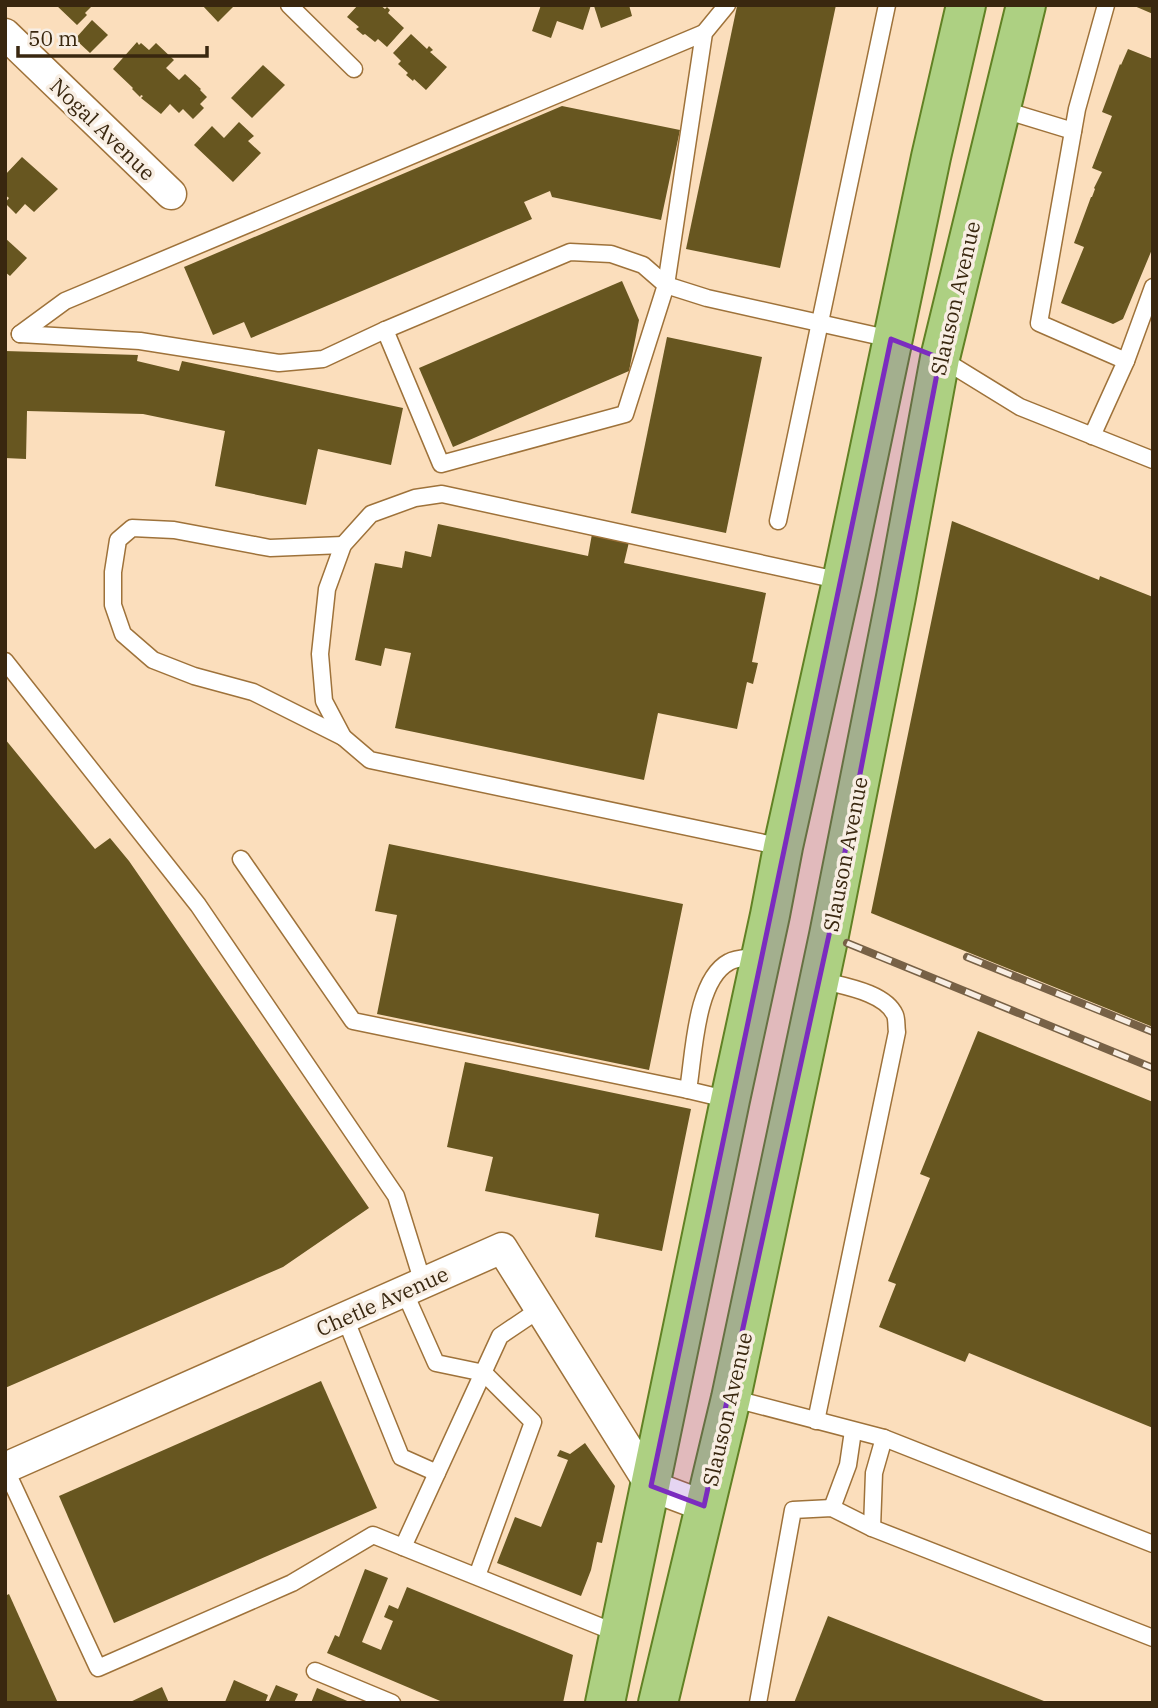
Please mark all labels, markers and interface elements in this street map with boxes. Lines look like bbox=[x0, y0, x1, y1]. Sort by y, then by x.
scale bar bbox=[18, 14, 206, 58]
text: 50 m bbox=[28, 24, 78, 52]
street label: Nogal Avenue bbox=[44, 72, 162, 186]
street label: Slauson Avenue bbox=[924, 218, 986, 378]
street label: Slauson Avenue bbox=[816, 774, 874, 934]
street label: Chetle Avenue bbox=[312, 1259, 452, 1343]
street label: Slauson Avenue bbox=[696, 1329, 758, 1489]

